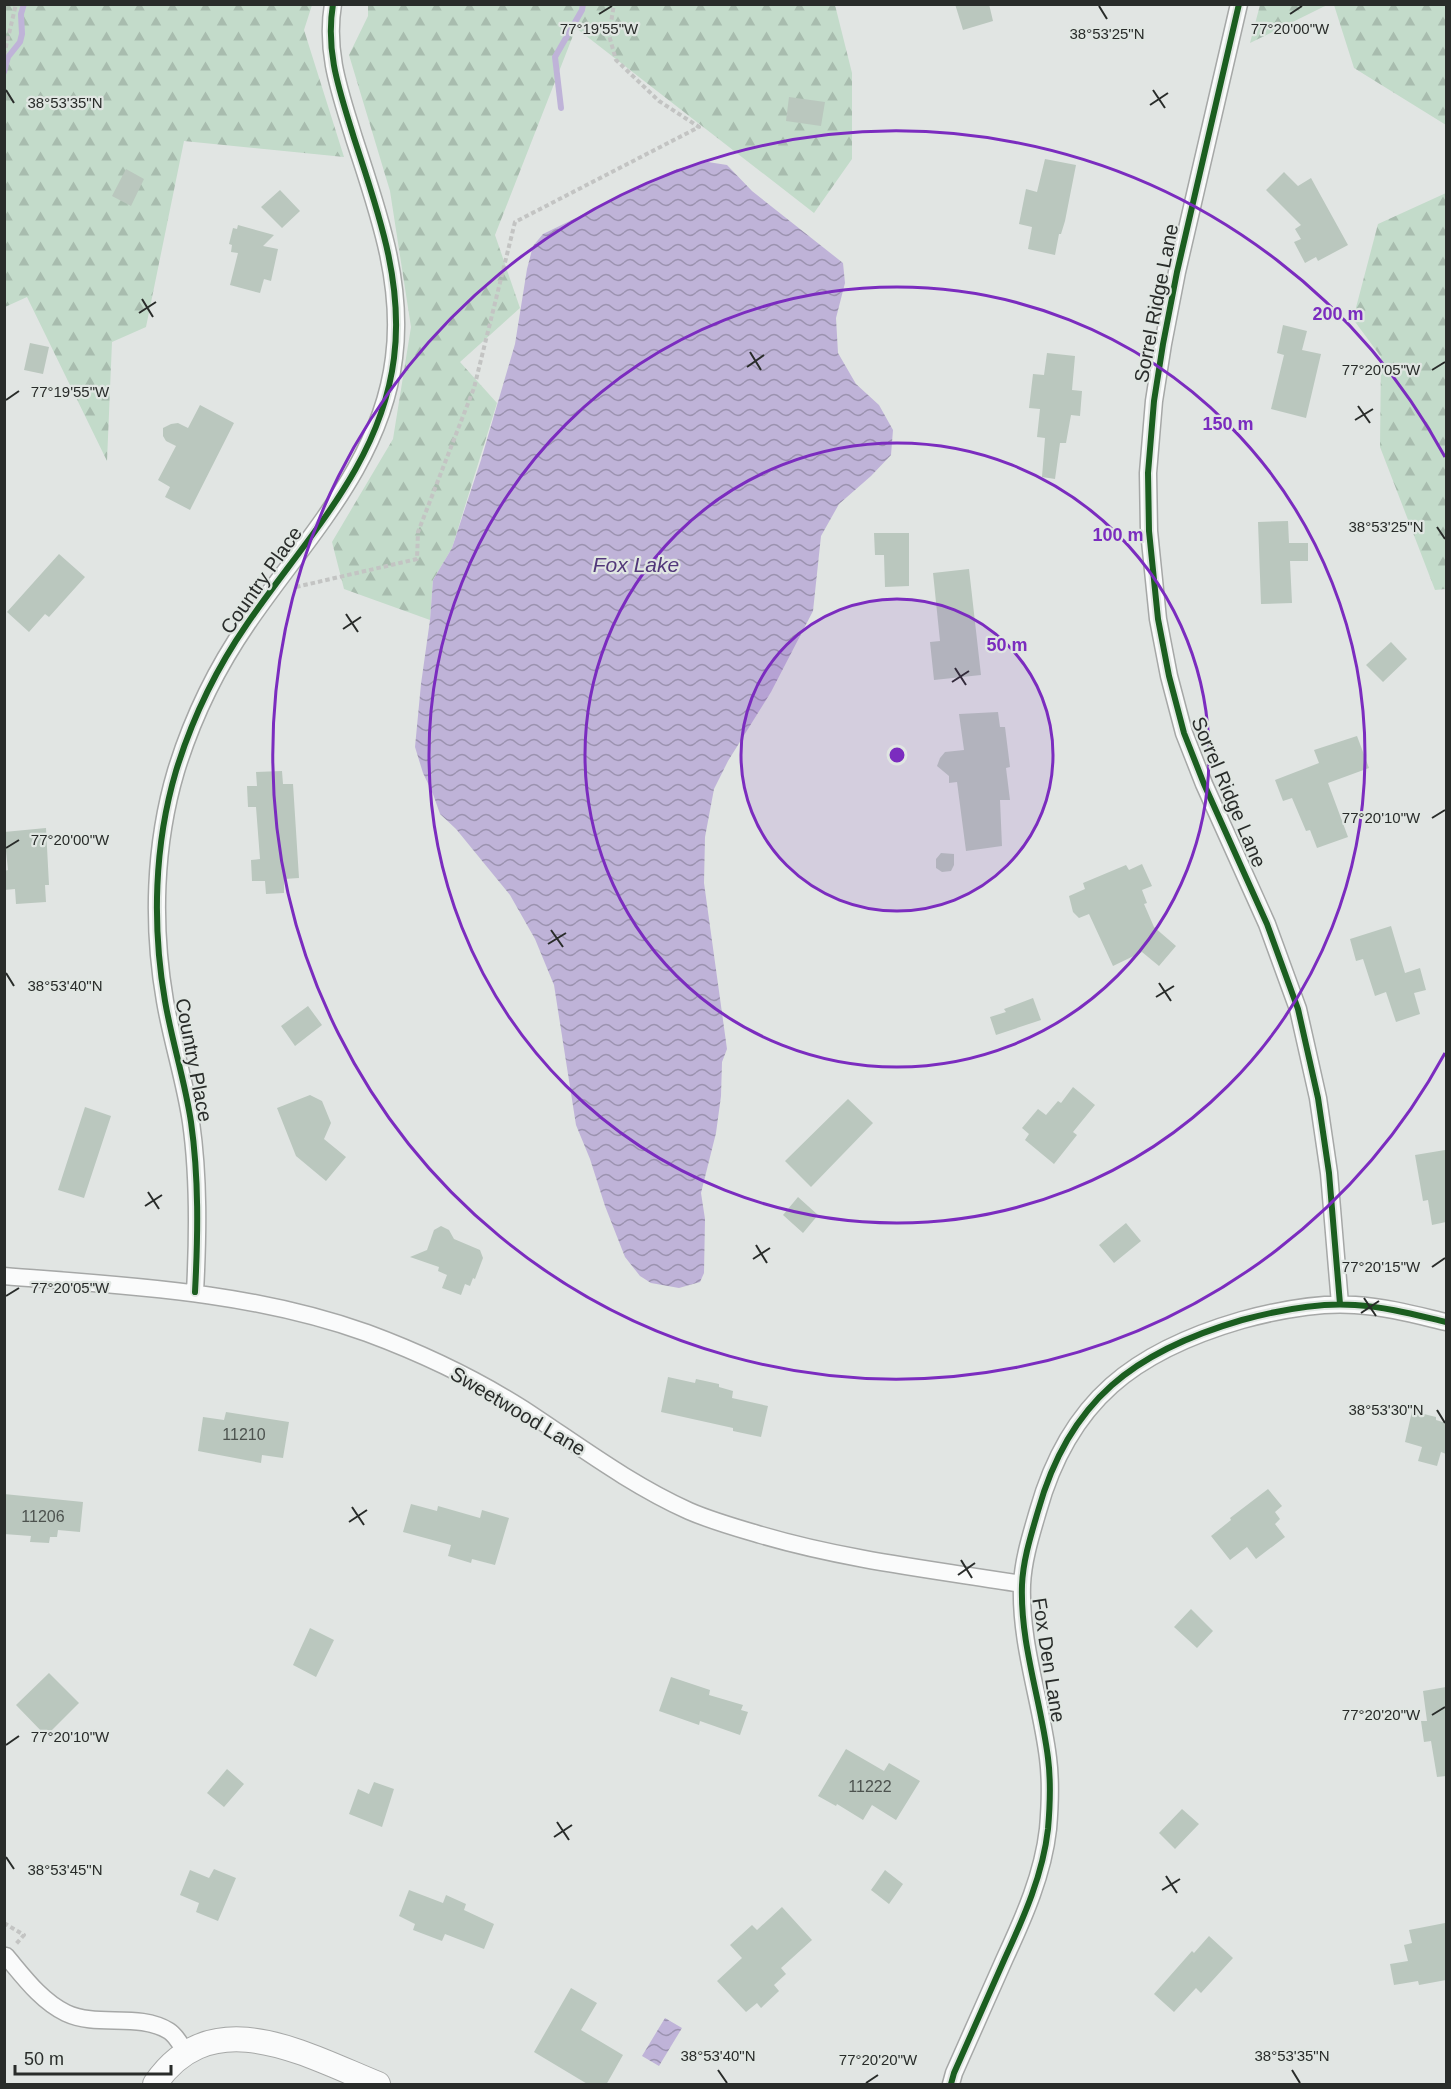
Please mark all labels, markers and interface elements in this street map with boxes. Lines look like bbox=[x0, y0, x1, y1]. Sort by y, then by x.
text: 77°19'55"W bbox=[560, 20, 639, 37]
text: 77°20'00"W bbox=[1251, 20, 1330, 37]
text: 38°53'25"N bbox=[1069, 25, 1145, 42]
text: 38°53'35"N bbox=[27, 94, 103, 111]
street label: Sorrel Ridge Lane bbox=[1130, 222, 1182, 384]
text: 200 m bbox=[1312, 304, 1364, 324]
text: 77°20'05"W bbox=[1342, 361, 1421, 378]
text: 77°19'55"W bbox=[31, 383, 110, 400]
text: 150 m bbox=[1202, 414, 1254, 434]
text: 38°53'25"N bbox=[1348, 518, 1424, 535]
street label: Country Place bbox=[216, 522, 306, 638]
text: 100 m bbox=[1092, 525, 1144, 545]
water label: Fox Lake bbox=[593, 553, 679, 576]
text: 50 m bbox=[986, 635, 1028, 655]
street label: Sorrel Ridge Lane bbox=[1187, 714, 1271, 870]
centre of rings bbox=[887, 745, 907, 765]
text: 77°20'10"W bbox=[1342, 809, 1421, 826]
text: 77°20'00"W bbox=[31, 831, 110, 848]
text: 38°53'40"N bbox=[27, 977, 103, 994]
street label: Country Place bbox=[171, 996, 217, 1124]
text: 77°20'15"W bbox=[1342, 1258, 1421, 1275]
text: 77°20'05"W bbox=[31, 1279, 110, 1296]
street label: Sweetwood Lane bbox=[447, 1362, 589, 1460]
text: 38°53'30"N bbox=[1348, 1401, 1424, 1418]
house number: 11210 bbox=[222, 1426, 266, 1443]
house number: 11206 bbox=[21, 1508, 65, 1525]
street label: Fox Den Lane bbox=[1028, 1596, 1070, 1724]
text: 77°20'20"W bbox=[1342, 1706, 1421, 1723]
text: 77°20'10"W bbox=[31, 1728, 110, 1745]
house number: 11222 bbox=[848, 1778, 892, 1795]
text: 38°53'45"N bbox=[27, 1861, 103, 1878]
scale bar bbox=[15, 2038, 171, 2076]
text: 38°53'40"N bbox=[680, 2047, 756, 2064]
text: 38°53'35"N bbox=[1254, 2047, 1330, 2064]
text: 50 m bbox=[24, 2049, 64, 2069]
text: 77°20'20"W bbox=[839, 2051, 918, 2068]

